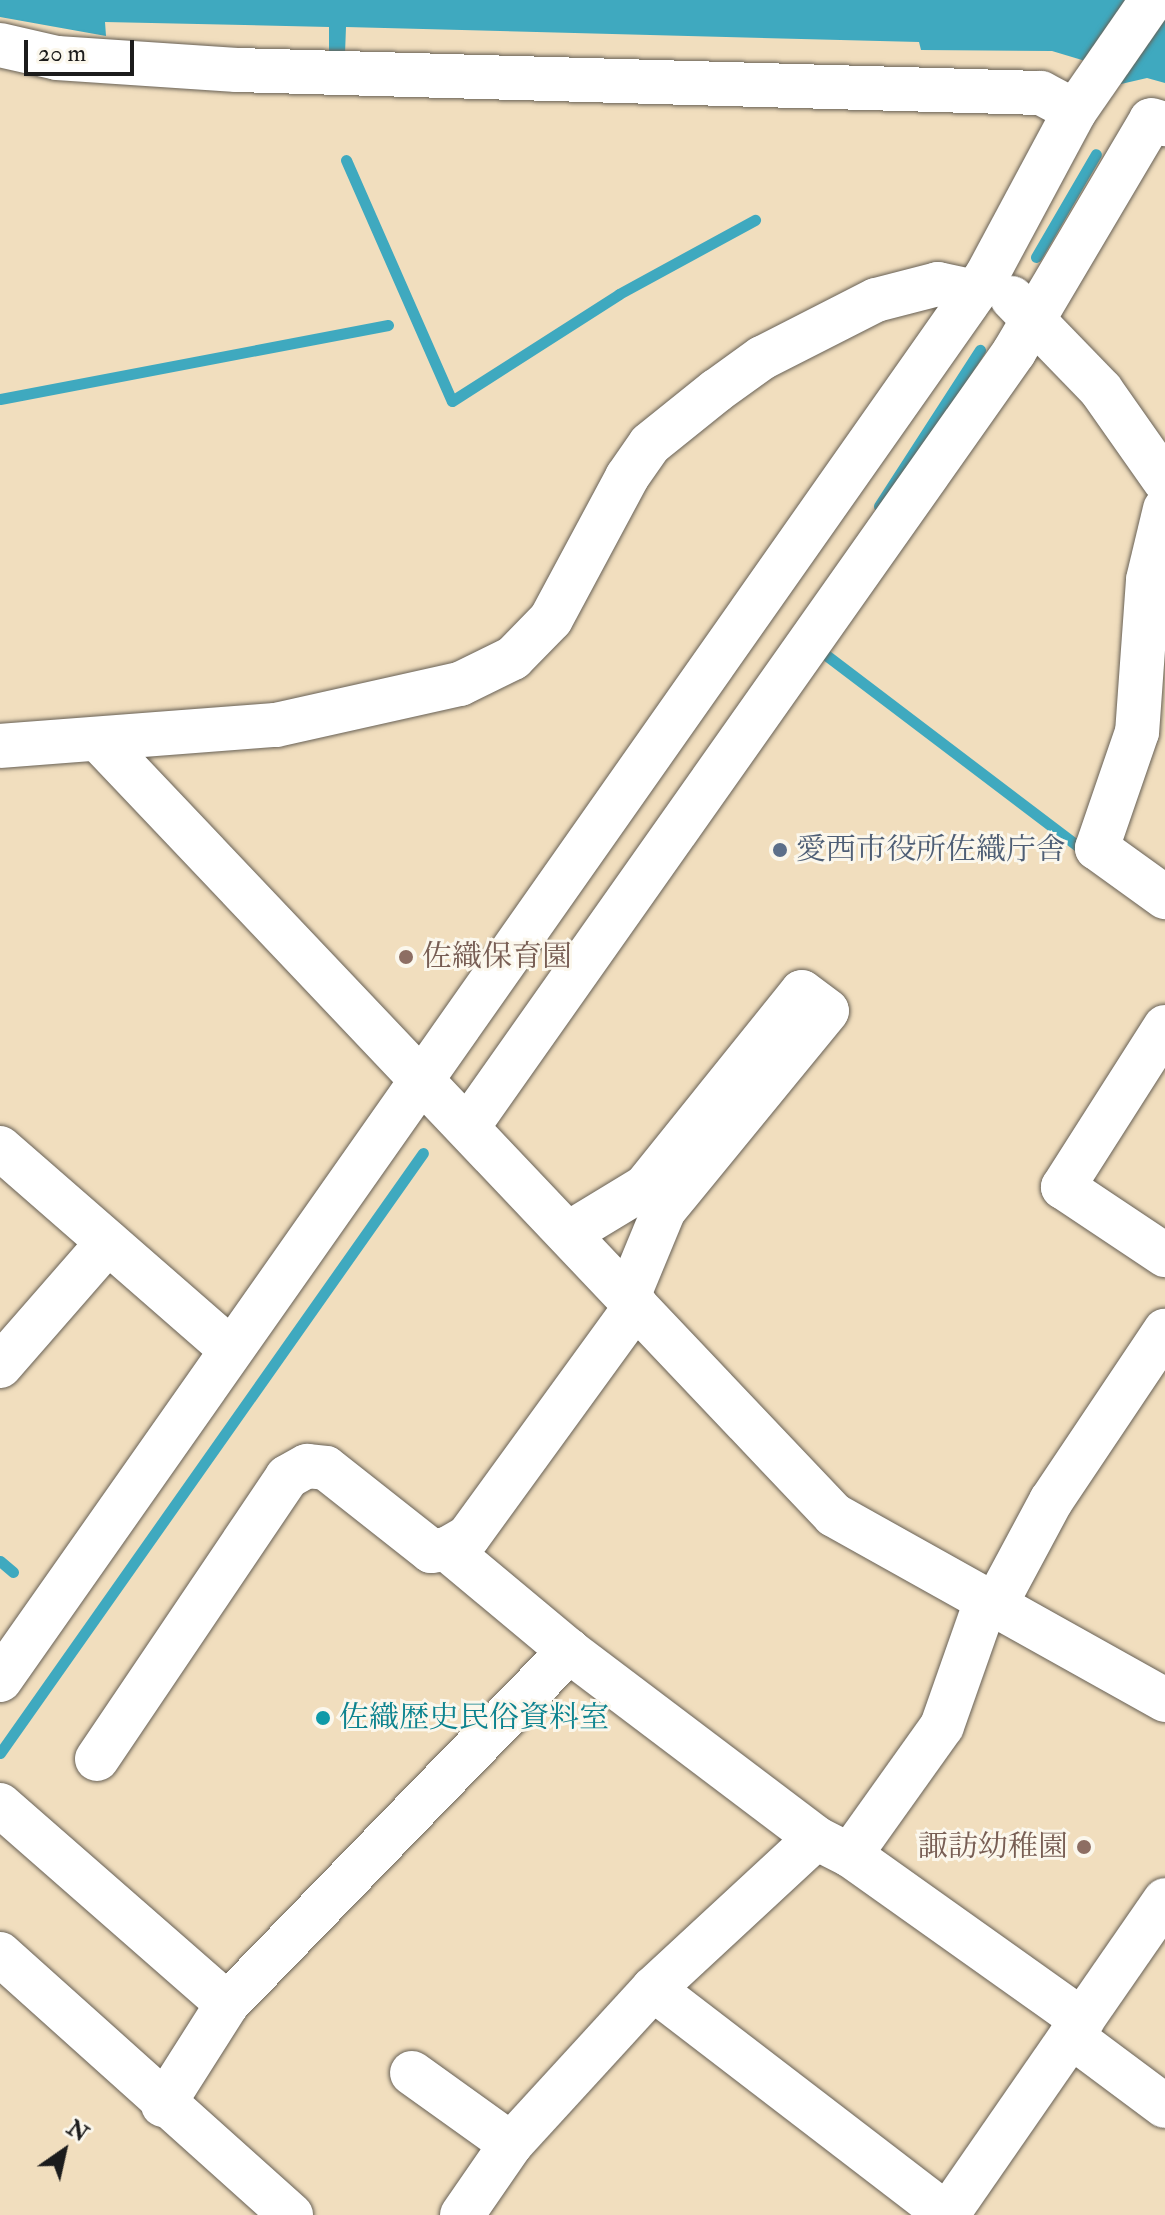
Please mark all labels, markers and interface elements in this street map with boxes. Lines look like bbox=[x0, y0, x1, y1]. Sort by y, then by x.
scale bar bbox=[28, 24, 138, 74]
text: 20 m bbox=[38, 38, 86, 69]
place label: 愛西市役所佐織庁舎 bbox=[796, 832, 1066, 868]
marker: 愛西市役所佐織庁舎 bbox=[771, 841, 789, 859]
place label: 佐織保育園 bbox=[422, 939, 572, 975]
marker: 佐織保育園 bbox=[397, 948, 415, 966]
place label: 佐織歴史民俗資料室 bbox=[339, 1700, 609, 1736]
marker: 佐織歴史民俗資料室 bbox=[314, 1709, 332, 1727]
place label: 諏訪幼稚園 bbox=[918, 1829, 1068, 1865]
marker: 諏訪幼稚園 bbox=[1075, 1838, 1093, 1856]
north arrow bbox=[24, 2111, 104, 2191]
text: N bbox=[61, 2114, 93, 2148]

